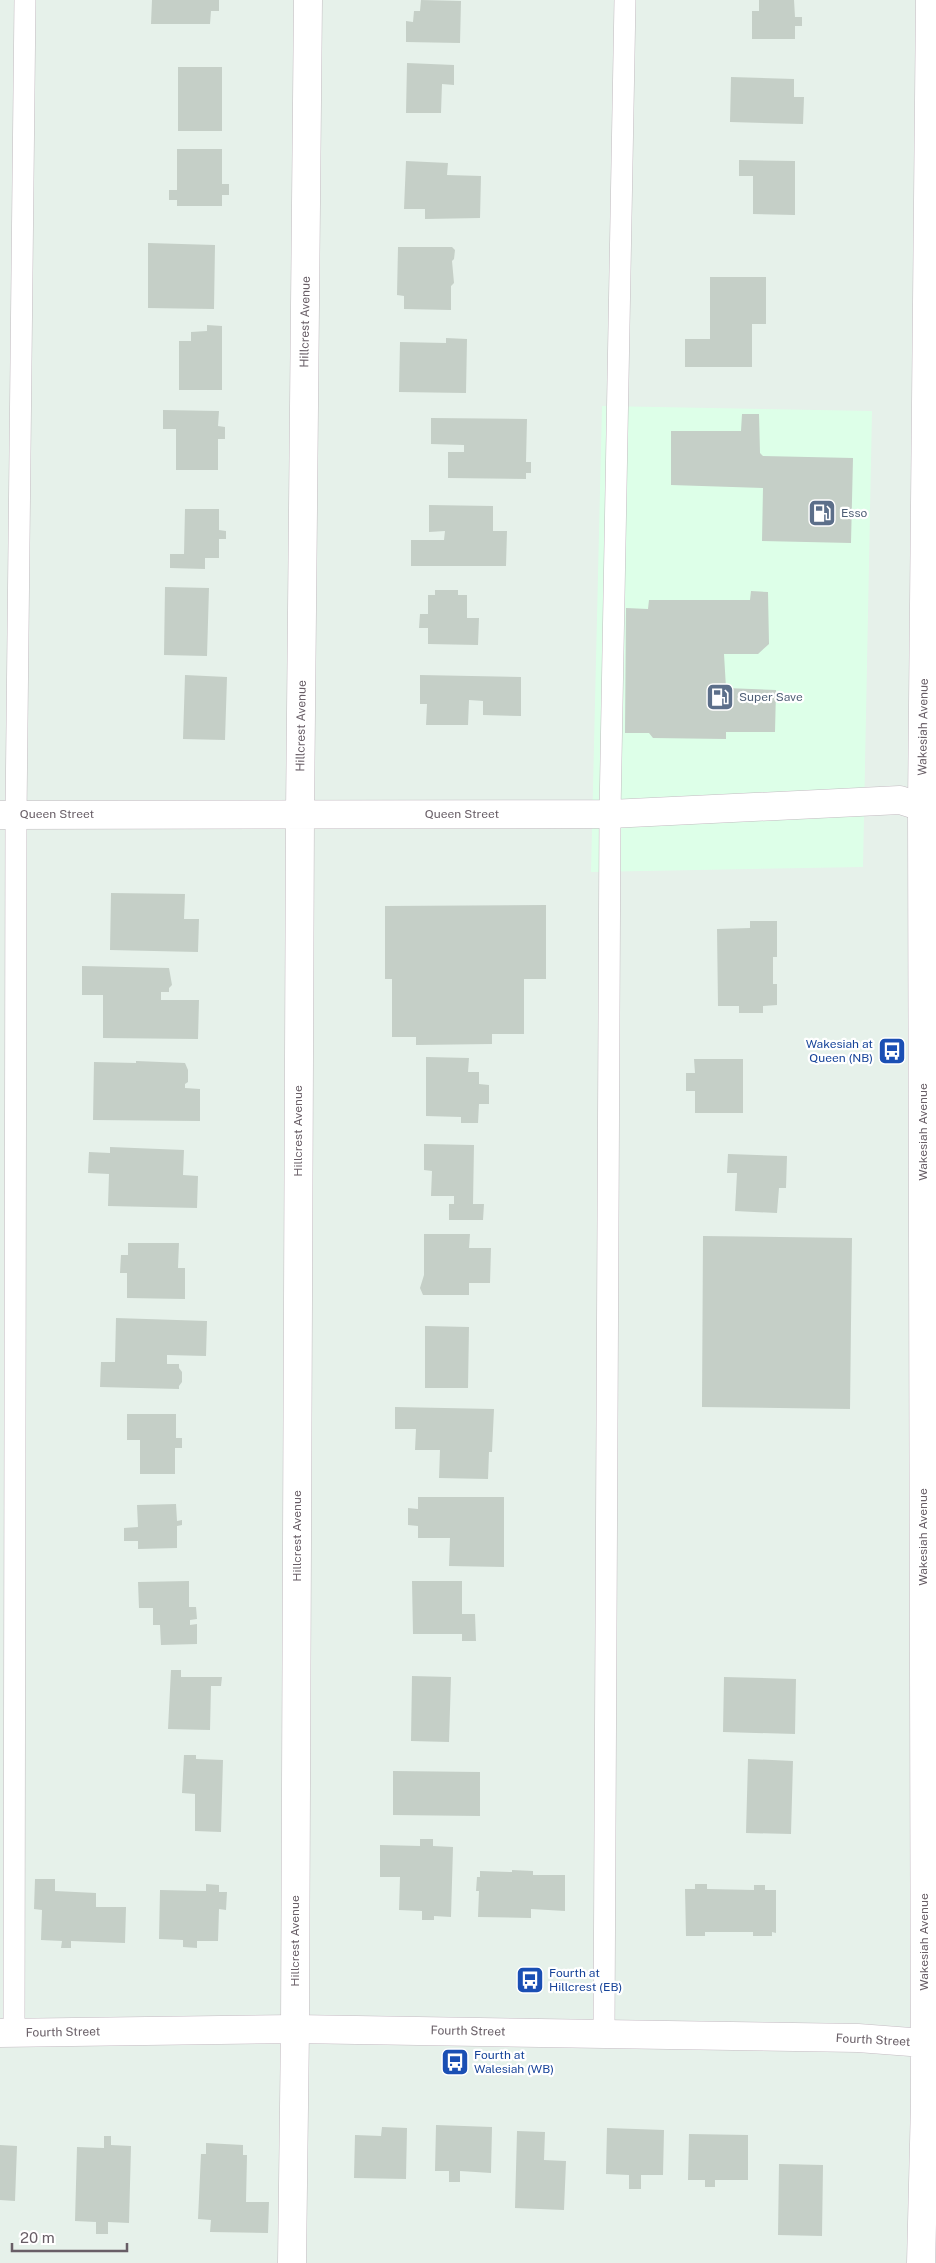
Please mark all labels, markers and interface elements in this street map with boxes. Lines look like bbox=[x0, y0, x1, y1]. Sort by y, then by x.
street label: Hillcrest Avenue bbox=[297, 276, 313, 368]
fuel station icon: Esso bbox=[807, 498, 837, 528]
place label: Esso bbox=[841, 506, 867, 520]
street label: Wakesiah Avenue bbox=[915, 678, 931, 776]
street label: Hillcrest Avenue bbox=[293, 680, 309, 772]
fuel station icon: Super Save bbox=[705, 682, 735, 712]
place label: Super Save bbox=[739, 690, 803, 704]
street label: Queen Street bbox=[20, 807, 95, 821]
street label: Queen Street bbox=[425, 807, 500, 821]
bus stop icon: Wakesiah at Queen (NB) bbox=[877, 1036, 907, 1066]
place label: Wakesiah at Queen (NB) bbox=[806, 1037, 873, 1065]
street label: Wakesiah Avenue bbox=[916, 1083, 930, 1181]
street label: Hillcrest Avenue bbox=[291, 1085, 305, 1177]
street label: Wakesiah Avenue bbox=[916, 1488, 930, 1586]
street label: Hillcrest Avenue bbox=[290, 1490, 304, 1582]
street label: Wakesiah Avenue bbox=[917, 1893, 931, 1991]
street label: Hillcrest Avenue bbox=[288, 1895, 302, 1987]
bus stop icon: Fourth at Hillcrest (EB) bbox=[515, 1965, 545, 1995]
place label: Fourth at Hillcrest (EB) bbox=[549, 1966, 622, 1994]
street label: Fourth Street bbox=[430, 2023, 506, 2039]
street label: Fourth Street bbox=[25, 2024, 101, 2040]
street label: Fourth Street bbox=[835, 2031, 911, 2049]
bus stop icon: Fourth at Walesiah (WB) bbox=[440, 2047, 470, 2077]
place label: Fourth at Walesiah (WB) bbox=[474, 2048, 554, 2076]
scale bar bbox=[12, 2220, 128, 2252]
text: 20 m bbox=[20, 2229, 55, 2246]

